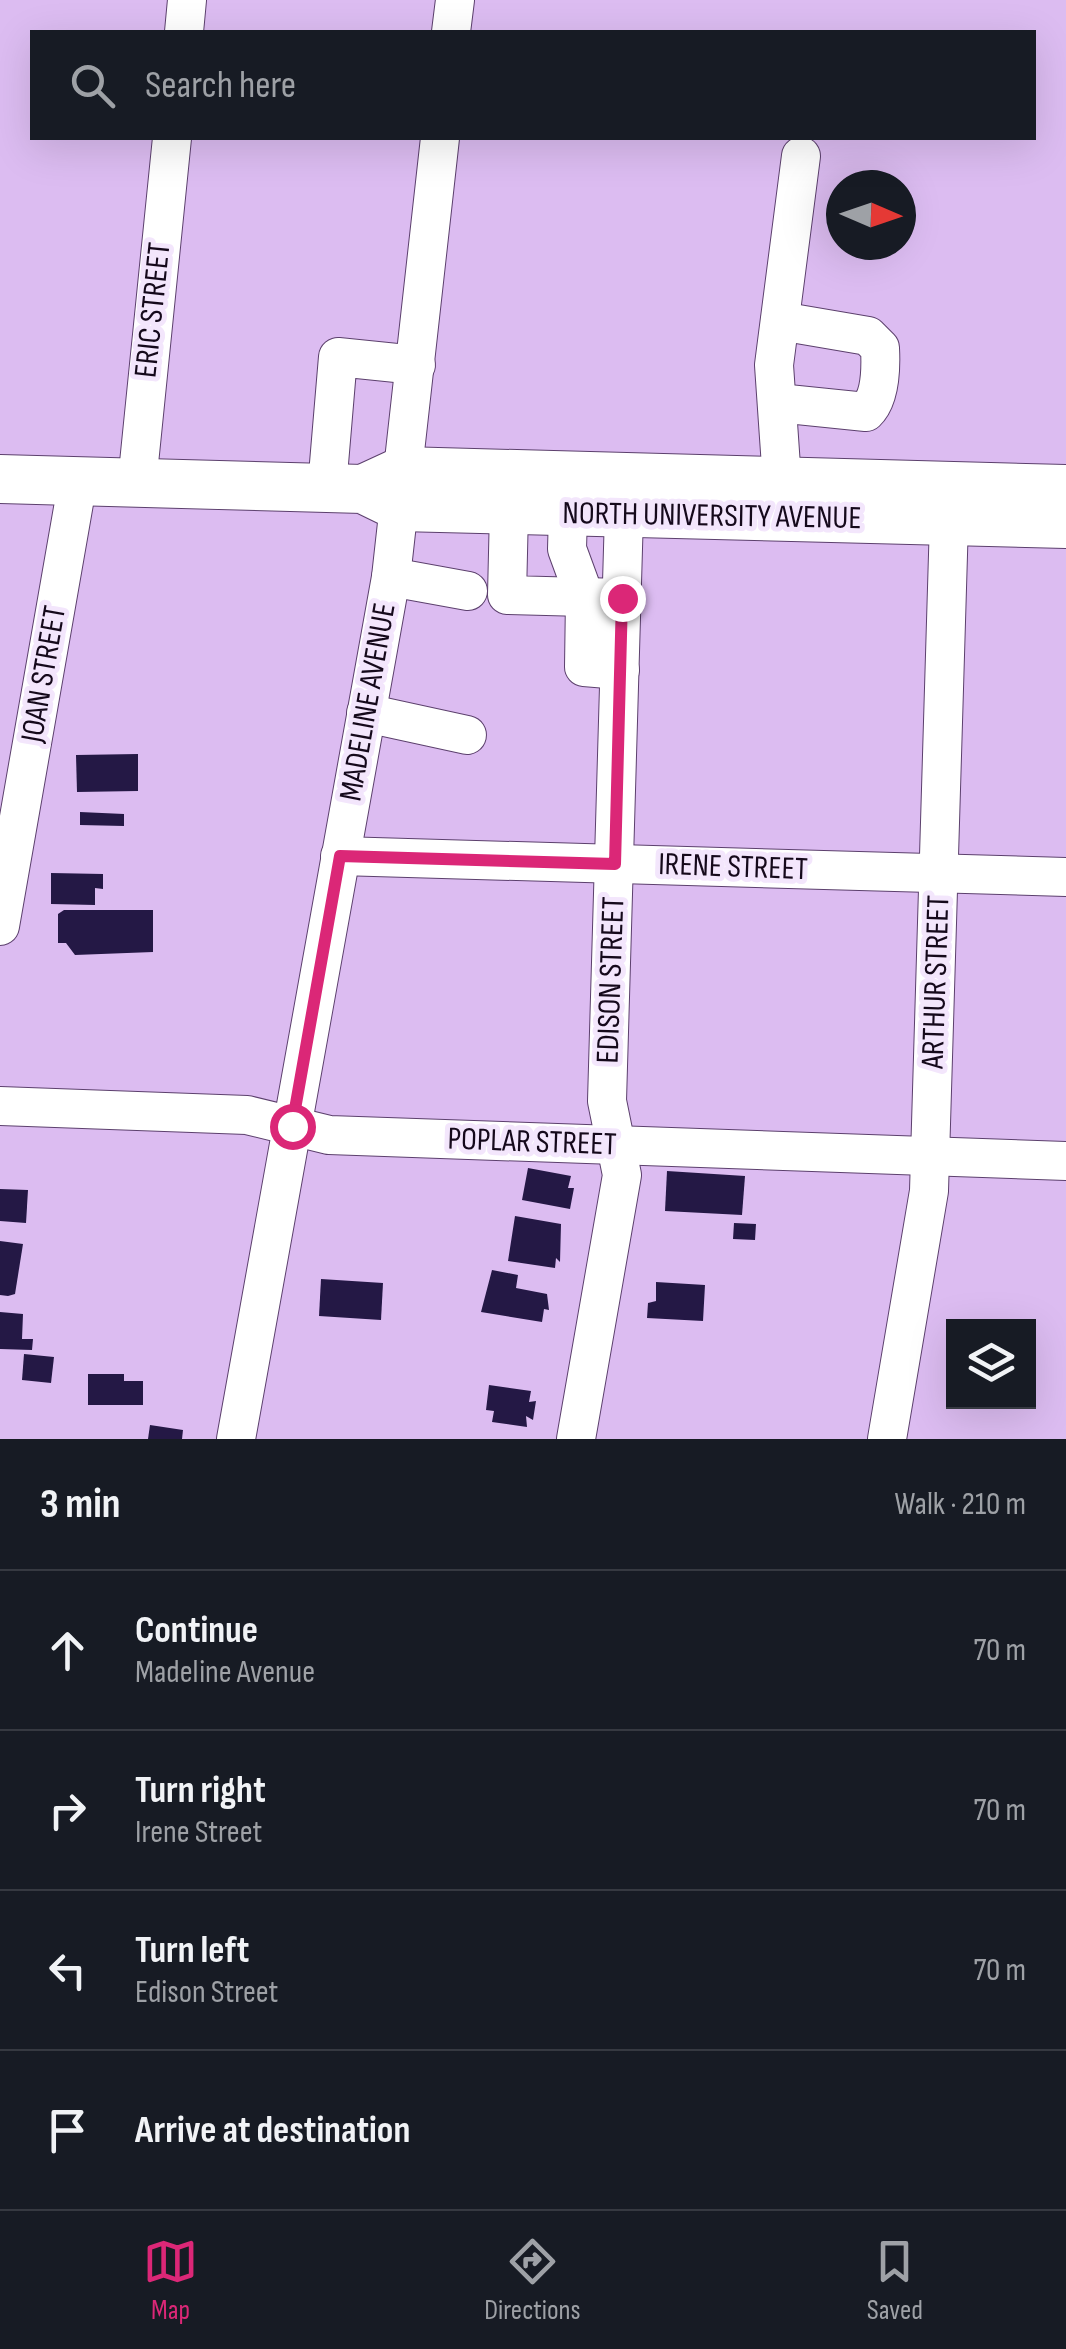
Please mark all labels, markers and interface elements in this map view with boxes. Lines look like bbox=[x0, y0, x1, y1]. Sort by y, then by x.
search box bbox=[30, 30, 1036, 140]
icon: search bbox=[65, 58, 120, 113]
text: Search here bbox=[145, 63, 296, 108]
north arrow bbox=[826, 170, 916, 260]
street label: ERIC STREET bbox=[127, 241, 179, 379]
street label: NORTH UNIVERSITY AVENUE bbox=[562, 494, 862, 538]
route end bbox=[600, 576, 646, 622]
street label: MADELINE AVENUE bbox=[331, 600, 405, 804]
street label: JOAN STREET bbox=[13, 603, 75, 746]
street label: IRENE STREET bbox=[658, 845, 808, 889]
street label: ARTHUR STREET bbox=[913, 895, 959, 1070]
street label: EDISON STREET bbox=[589, 896, 633, 1064]
route start bbox=[270, 1104, 316, 1150]
street label: POPLAR STREET bbox=[447, 1120, 617, 1164]
map controls bbox=[946, 1319, 1036, 1409]
button: layers bbox=[946, 1319, 1036, 1409]
text: 3 min bbox=[40, 1479, 120, 1530]
text: Walk · 210 m bbox=[895, 1485, 1026, 1524]
text: Continue bbox=[135, 1608, 258, 1653]
icon: ahead bbox=[40, 1623, 95, 1678]
text: 70 m bbox=[973, 1631, 1026, 1670]
text: Madeline Avenue bbox=[135, 1653, 315, 1692]
text: Turn right bbox=[135, 1768, 266, 1813]
icon: right bbox=[40, 1783, 95, 1838]
text: 70 m bbox=[973, 1791, 1026, 1830]
text: Irene Street bbox=[135, 1813, 262, 1852]
text: Turn left bbox=[135, 1928, 249, 1973]
icon: left bbox=[40, 1943, 95, 1998]
text: 70 m bbox=[973, 1951, 1026, 1990]
text: Edison Street bbox=[135, 1973, 278, 2012]
icon: arrive bbox=[40, 2103, 95, 2158]
text: Arrive at destination bbox=[135, 2108, 410, 2153]
tab: Map bbox=[143, 2234, 198, 2327]
tab: Directions bbox=[484, 2234, 581, 2327]
tab: Saved bbox=[867, 2234, 923, 2327]

